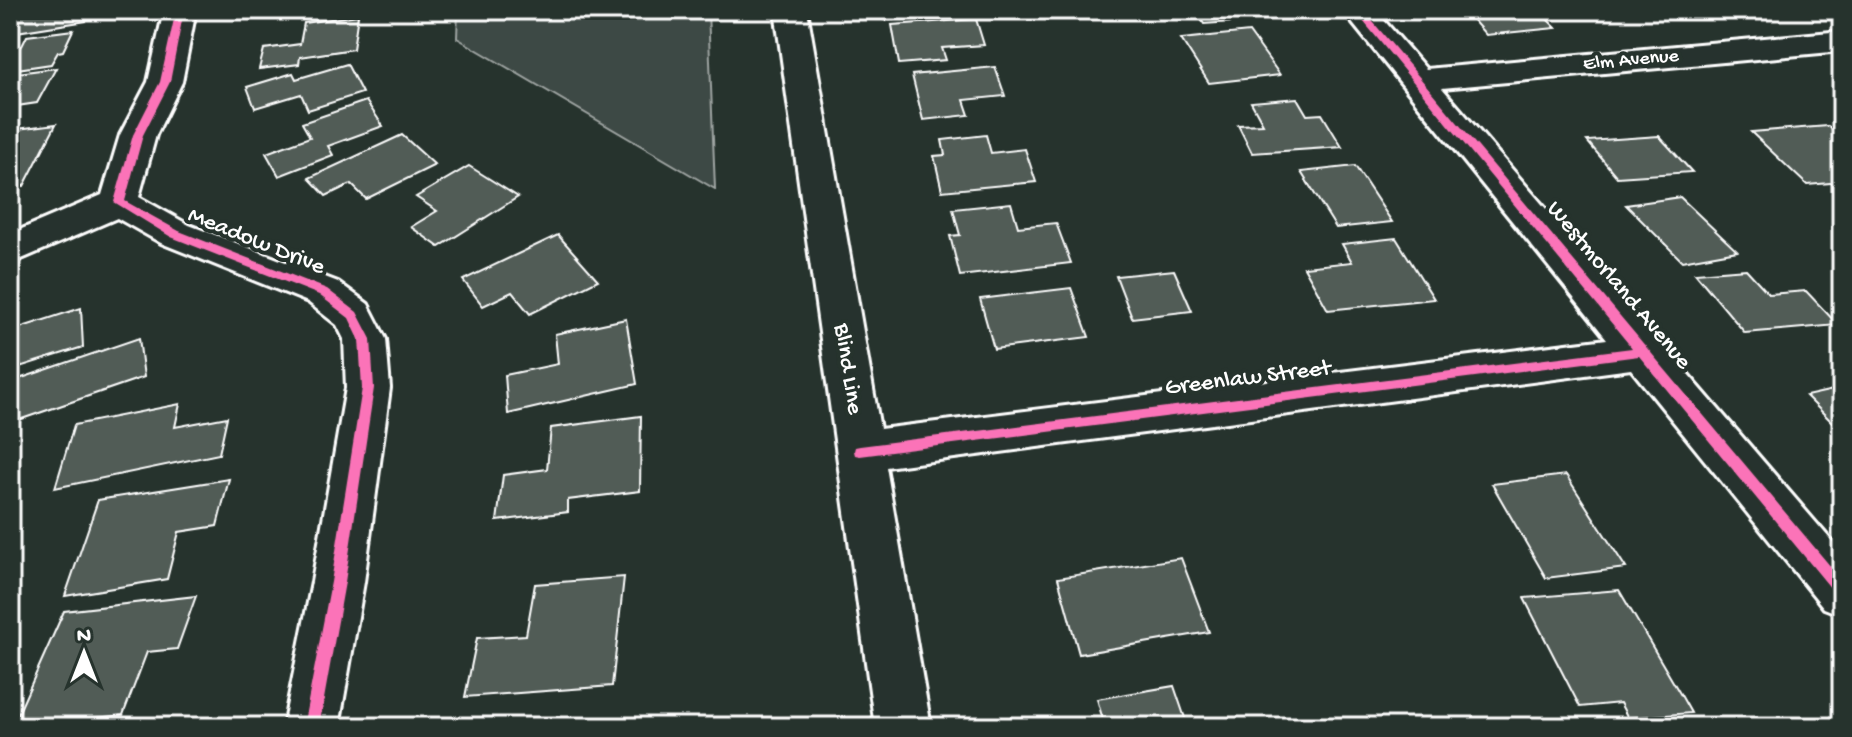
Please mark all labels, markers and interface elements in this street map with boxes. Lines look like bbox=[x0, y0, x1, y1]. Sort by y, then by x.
street label: Elm Avenue bbox=[1582, 45, 1680, 77]
street label: Westmorland Avenue bbox=[1539, 196, 1697, 377]
street label: Meadow Drive bbox=[183, 201, 329, 283]
street label: Blind Line bbox=[825, 320, 869, 417]
street label: Greenlaw Street bbox=[1164, 354, 1335, 404]
north arrow bbox=[44, 613, 124, 693]
text: N bbox=[77, 624, 91, 650]

